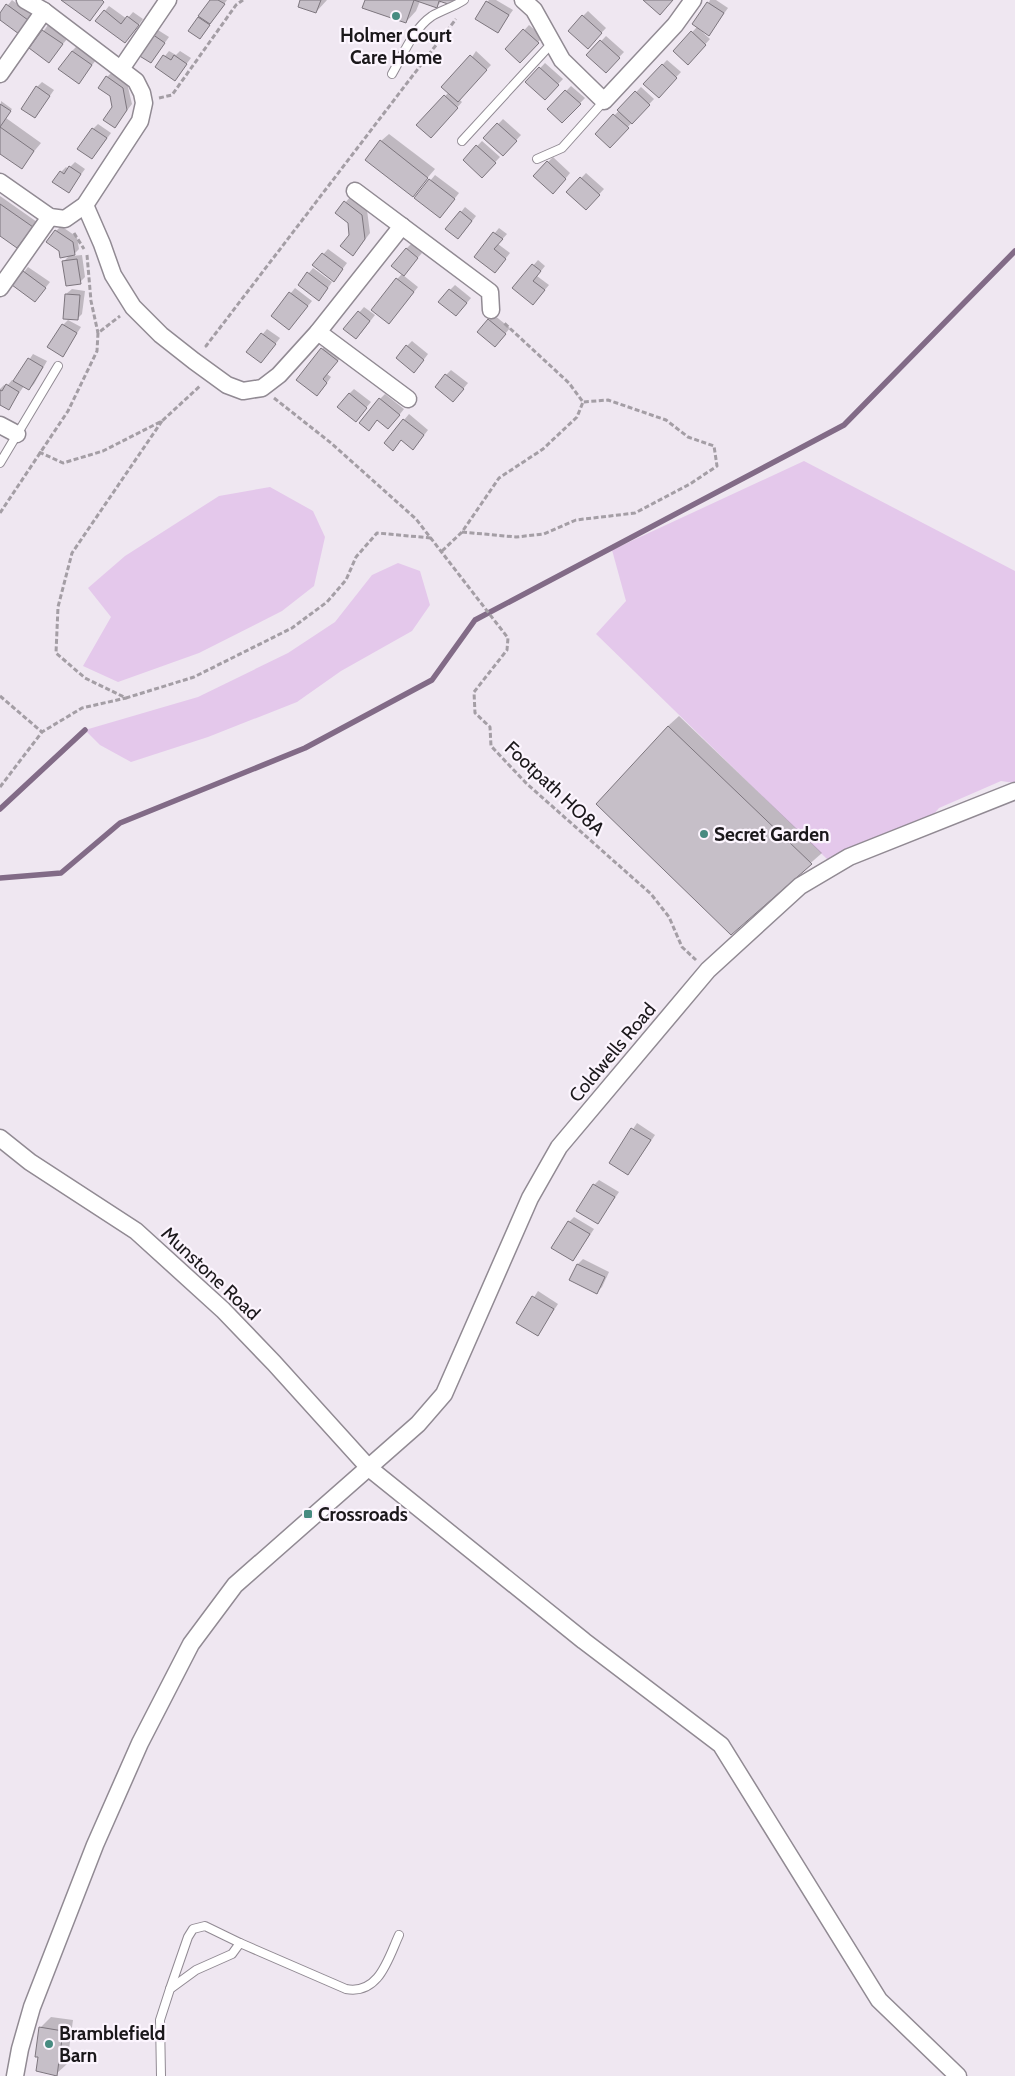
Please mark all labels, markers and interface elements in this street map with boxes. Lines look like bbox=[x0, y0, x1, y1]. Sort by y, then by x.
marker: Holmer Court Care Home bbox=[390, 10, 402, 22]
place label: Holmer Court Care Home bbox=[340, 24, 452, 69]
street label: Footpath HO8A bbox=[500, 736, 610, 841]
place label: Secret Garden bbox=[714, 823, 829, 846]
marker: Secret Garden bbox=[698, 828, 710, 840]
street label: Coldwells Road bbox=[564, 998, 661, 1107]
street label: Munstone Road bbox=[157, 1222, 265, 1325]
place label: Crossroads bbox=[318, 1503, 408, 1526]
marker: Crossroads bbox=[302, 1508, 314, 1520]
place label: Bramblefield Barn bbox=[59, 2022, 165, 2067]
marker: Bramblefield Barn bbox=[43, 2038, 55, 2050]

